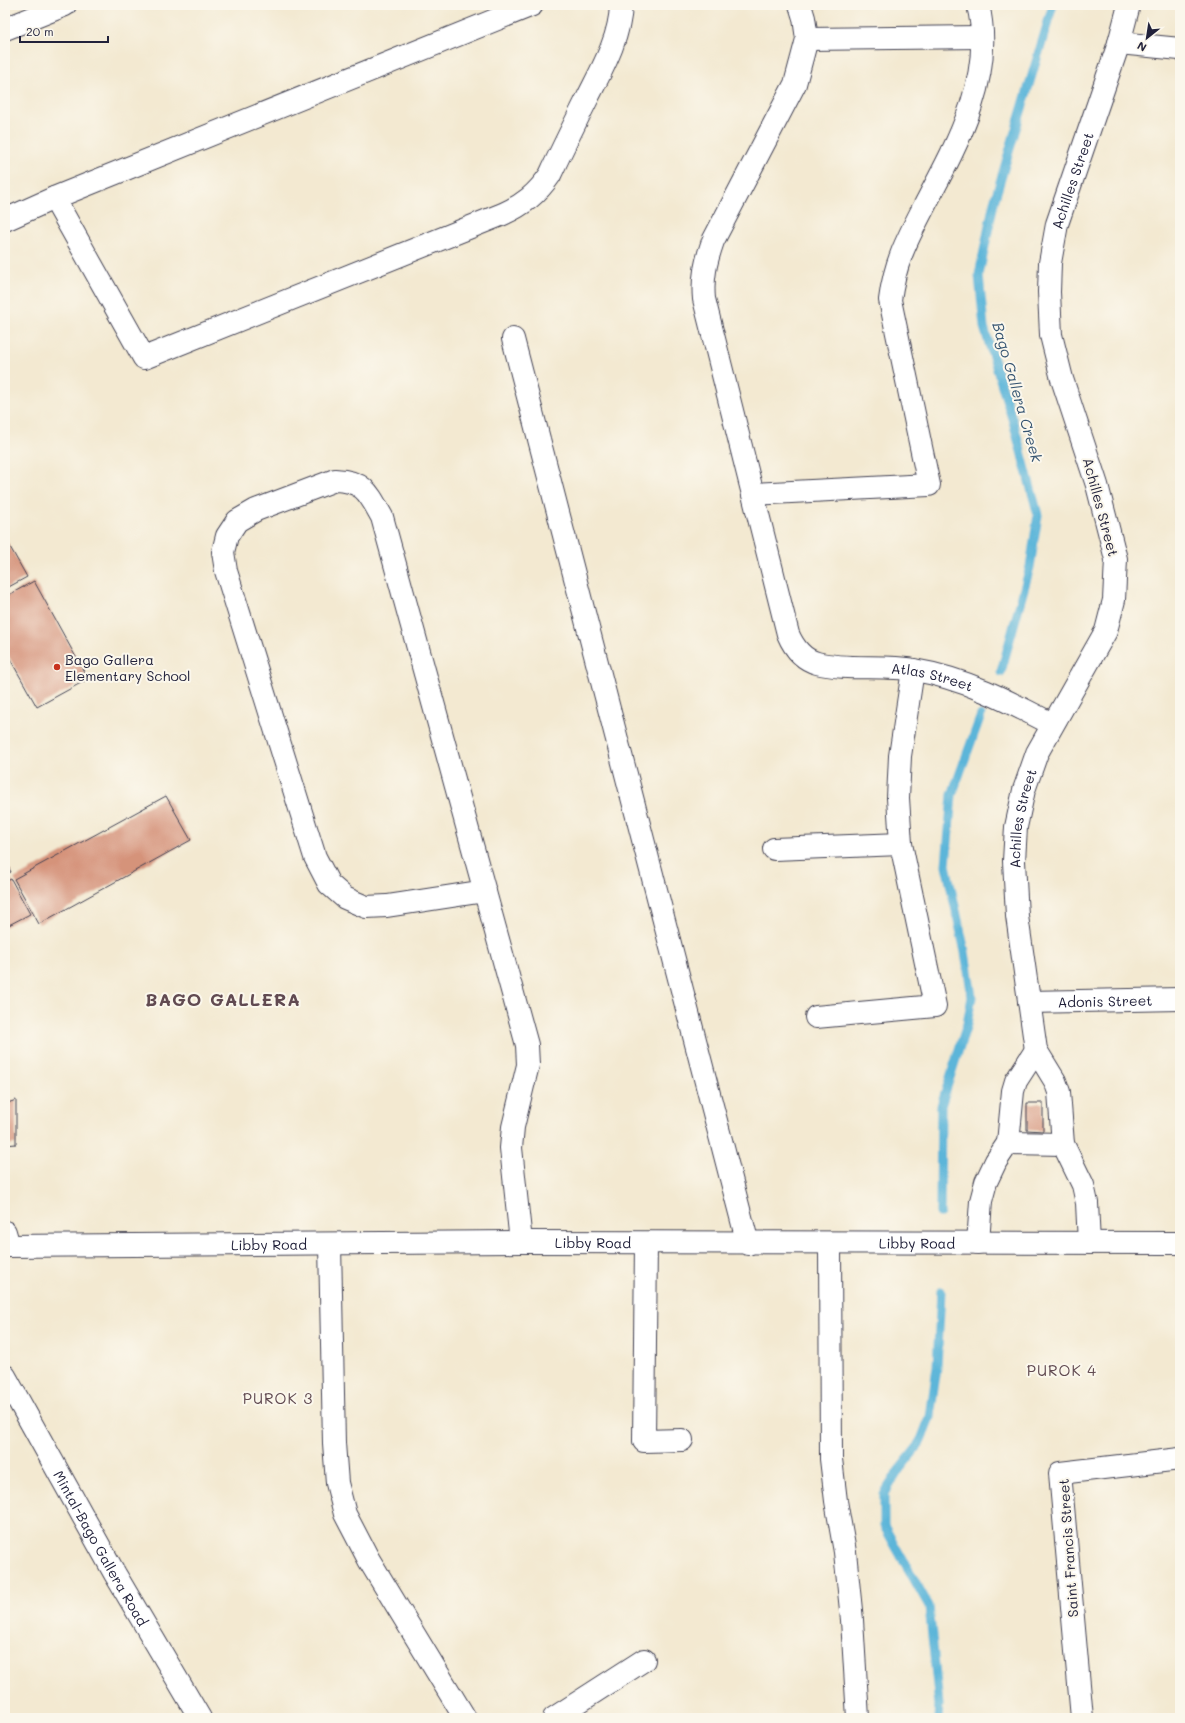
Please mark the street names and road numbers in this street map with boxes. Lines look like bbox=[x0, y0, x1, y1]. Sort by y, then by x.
street label: Achilles Street bbox=[1047, 129, 1097, 231]
street label: Achilles Street bbox=[1079, 455, 1123, 559]
street label: Atlas Street bbox=[890, 658, 976, 695]
street label: Achilles Street bbox=[1004, 766, 1040, 869]
street label: Adonis Street bbox=[1057, 990, 1153, 1011]
street label: Libby Road bbox=[555, 1233, 631, 1252]
street label: Libby Road bbox=[879, 1233, 955, 1252]
street label: Libby Road bbox=[231, 1234, 307, 1254]
street label: Mintal-Bago Gallera Road bbox=[50, 1467, 153, 1629]
street label: Saint Francis Street bbox=[1054, 1478, 1082, 1618]

